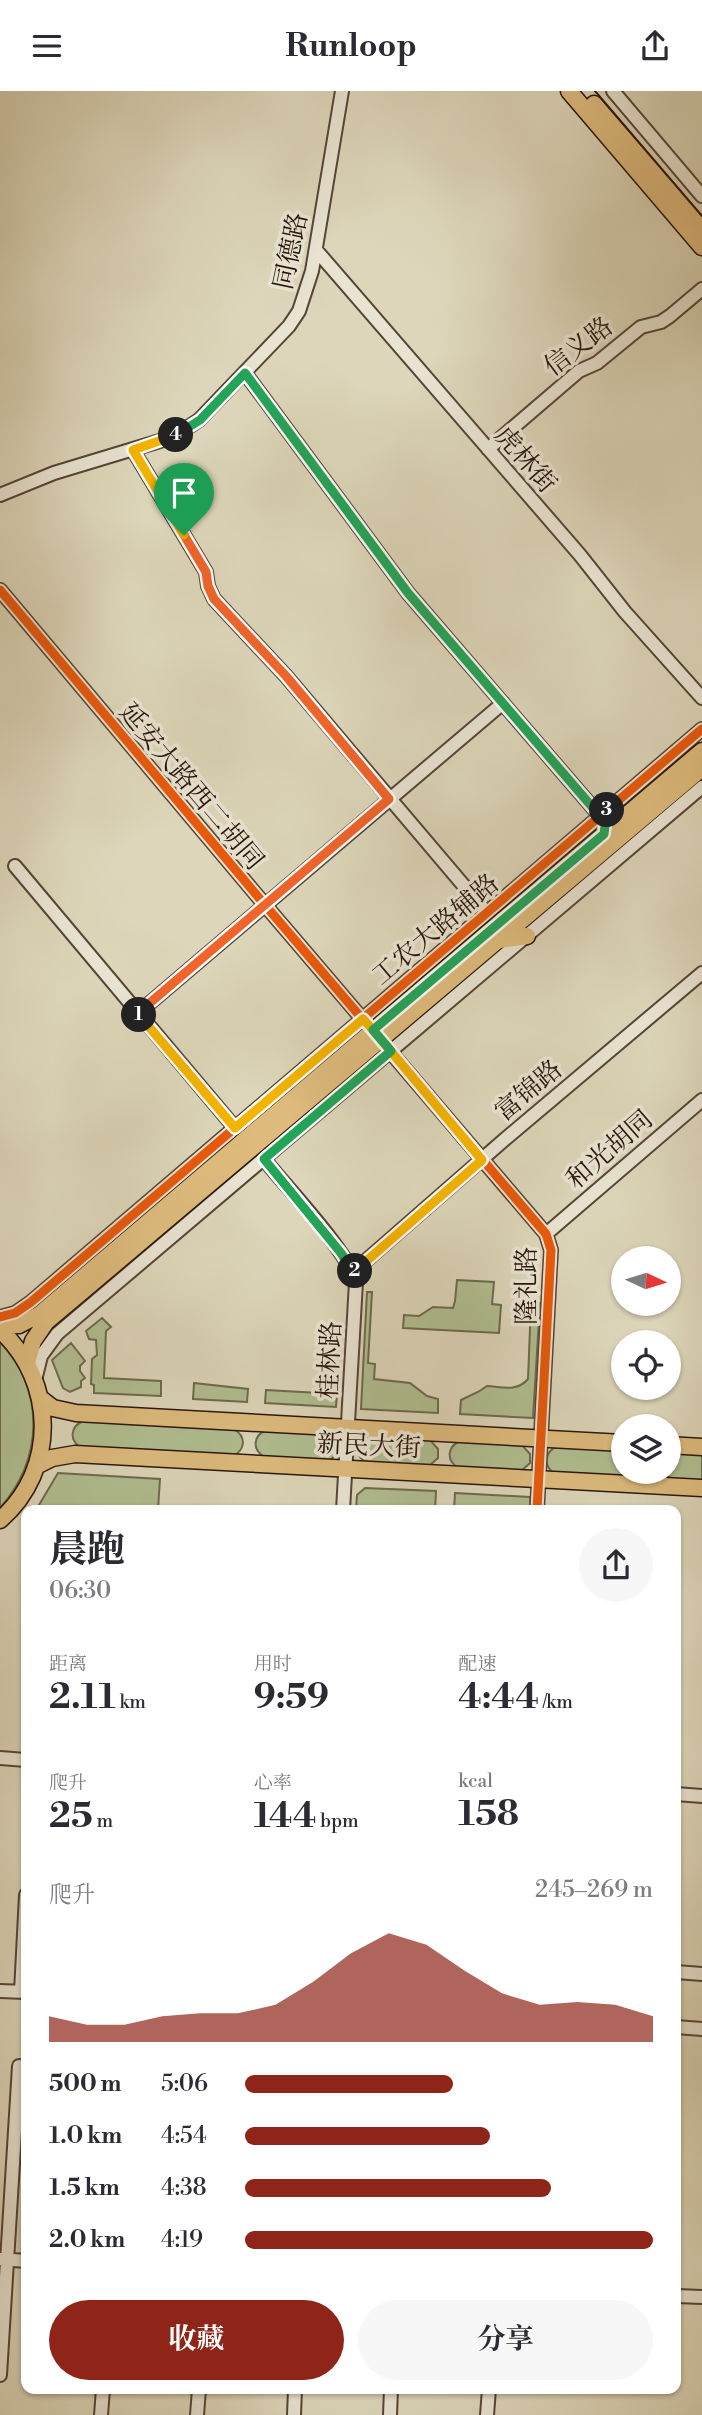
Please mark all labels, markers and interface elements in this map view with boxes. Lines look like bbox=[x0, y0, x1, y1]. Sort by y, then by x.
text: Runloop bbox=[285, 26, 417, 66]
icon: menu bbox=[28, 27, 66, 65]
icon: share bbox=[636, 27, 674, 65]
street label: 同德路 bbox=[267, 210, 315, 293]
street label: 信义路 bbox=[538, 311, 619, 383]
pin: 4 bbox=[158, 417, 194, 453]
street label: 虎林街 bbox=[488, 420, 563, 500]
text: 4 bbox=[169, 422, 182, 446]
pin bbox=[154, 463, 214, 535]
icon: arrive bbox=[165, 474, 203, 512]
street label: 延安大路西二胡同 bbox=[112, 697, 270, 877]
pin: 3 bbox=[590, 793, 624, 827]
text: 3 bbox=[601, 797, 612, 821]
street label: 工农大路辅路 bbox=[366, 867, 506, 992]
pin: 1 bbox=[122, 997, 156, 1033]
text: 1 bbox=[134, 1002, 143, 1026]
street label: 富锦路 bbox=[488, 1053, 569, 1128]
street label: 和光胡同 bbox=[560, 1104, 659, 1196]
north arrow bbox=[611, 1246, 681, 1316]
map controls bbox=[611, 1246, 681, 1484]
street label: 隆礼路 bbox=[511, 1247, 543, 1325]
pin: 2 bbox=[338, 1253, 372, 1289]
text: 2 bbox=[349, 1258, 360, 1282]
street label: 桂林路 bbox=[312, 1320, 348, 1400]
button: locate bbox=[611, 1330, 681, 1400]
button: layers bbox=[611, 1414, 681, 1484]
street label: 新民大街 bbox=[316, 1427, 422, 1465]
text: 晨跑 bbox=[49, 1527, 125, 1574]
button: share bbox=[579, 1528, 653, 1602]
text: 06:30 bbox=[49, 1577, 111, 1605]
text: 距离 bbox=[49, 1652, 87, 1676]
text: 用时 bbox=[254, 1652, 292, 1676]
text: 配速 bbox=[458, 1652, 496, 1676]
text: 2.11 bbox=[49, 1676, 115, 1719]
text: 9:59 bbox=[254, 1676, 329, 1719]
text: 4:44 bbox=[458, 1676, 539, 1719]
text: km bbox=[115, 1690, 146, 1714]
text: /km bbox=[539, 1690, 573, 1714]
text: kcal bbox=[458, 1769, 493, 1793]
text: 爬升 bbox=[49, 1771, 87, 1795]
text: 心率 bbox=[254, 1771, 292, 1795]
text: 158 bbox=[458, 1793, 519, 1836]
text: 25 bbox=[49, 1795, 93, 1838]
text: 144 bbox=[254, 1795, 316, 1838]
text: m bbox=[93, 1809, 113, 1833]
text: bpm bbox=[316, 1809, 359, 1833]
text: 245–269 m bbox=[535, 1876, 653, 1904]
text: 爬升 bbox=[49, 1881, 95, 1909]
text: 500 m bbox=[49, 2070, 121, 2098]
text: 5:06 bbox=[161, 2070, 208, 2098]
text: 1.0 km bbox=[49, 2122, 122, 2150]
text: 4:54 bbox=[161, 2122, 207, 2150]
text: 1.5 km bbox=[49, 2174, 120, 2202]
text: 4:38 bbox=[161, 2174, 207, 2202]
text: 2.0 km bbox=[49, 2226, 125, 2254]
text: 4:19 bbox=[161, 2226, 203, 2254]
button: 收藏 bbox=[49, 2300, 344, 2380]
button: 分享 bbox=[358, 2300, 653, 2380]

